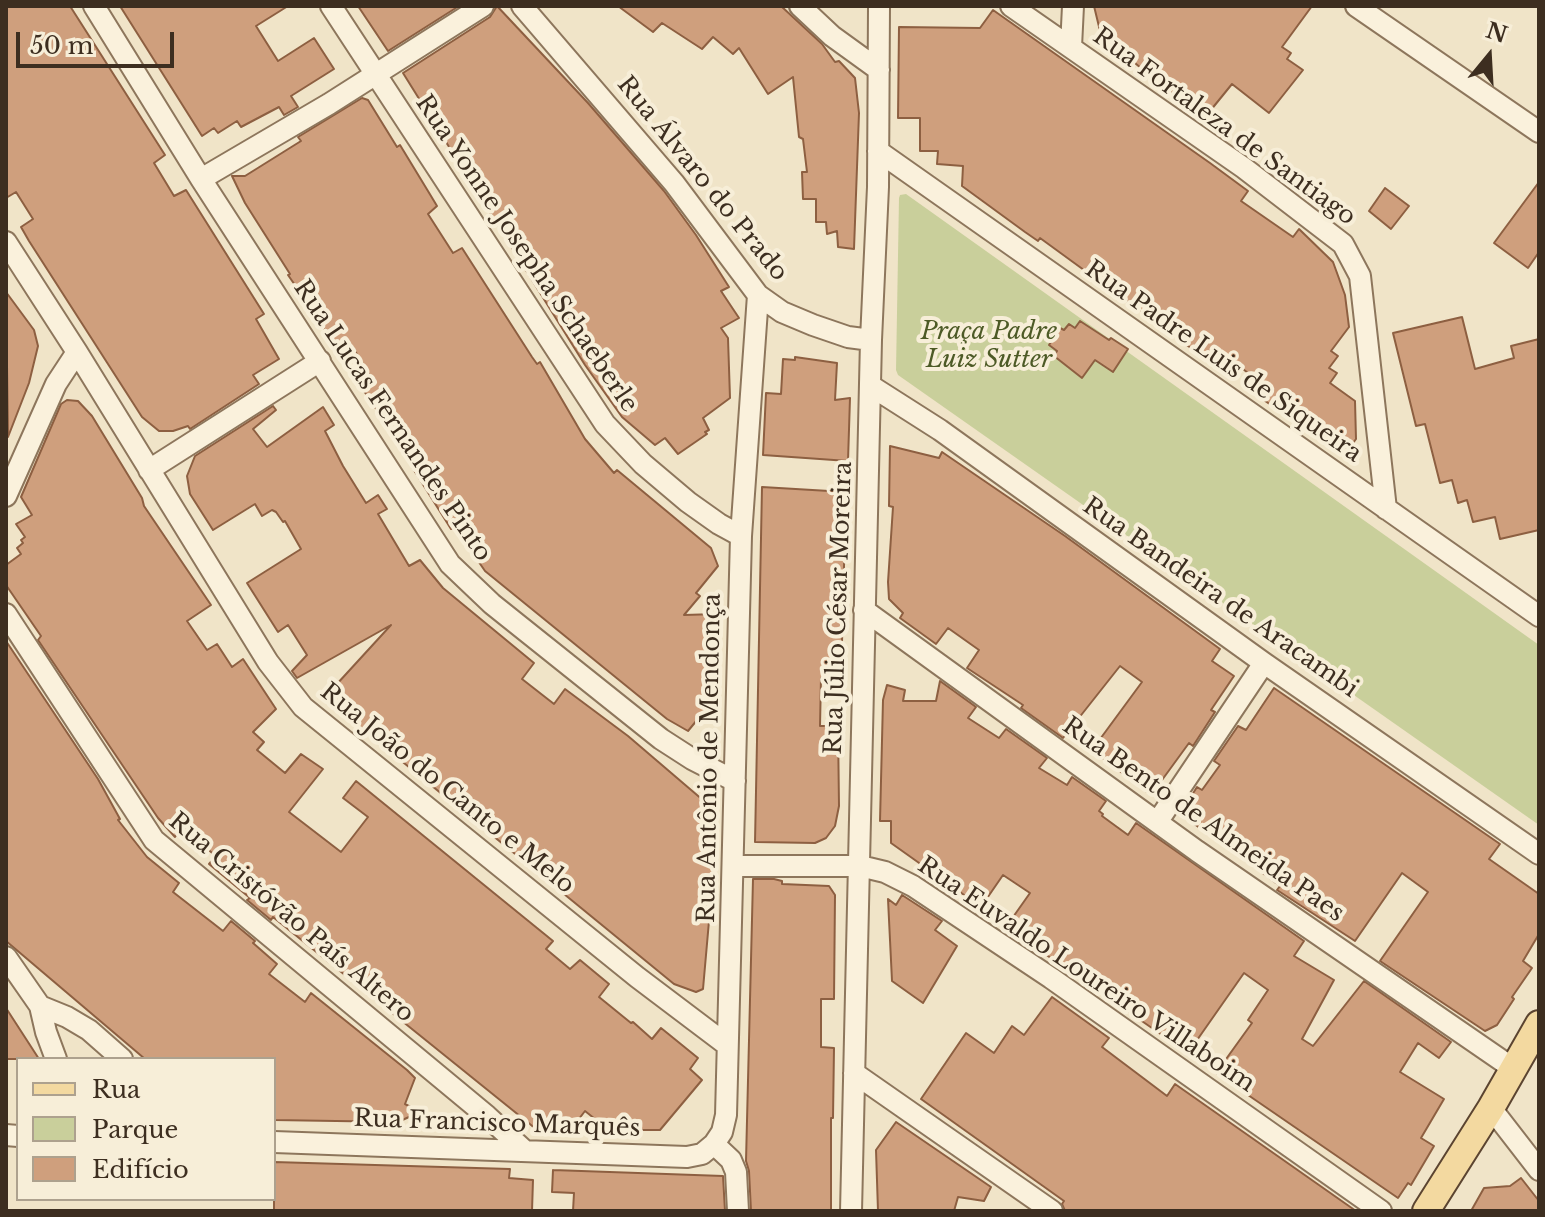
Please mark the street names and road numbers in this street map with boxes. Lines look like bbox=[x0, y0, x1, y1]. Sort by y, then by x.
street label: Rua Fortaleza de Santiago bbox=[1087, 22, 1361, 232]
street label: Rua Álvaro do Prado bbox=[611, 71, 793, 287]
street label: Rua Yonne Josepha Schaeberle bbox=[409, 90, 643, 418]
street label: Rua Padre Luis de Siqueira bbox=[1079, 255, 1367, 469]
street label: Rua Lucas Fernandes Pinto bbox=[287, 275, 497, 567]
street label: Rua Júlio César Moreira bbox=[819, 461, 859, 755]
street label: Rua Bandeira de Aracambi bbox=[1077, 492, 1363, 704]
street label: Rua Antônio de Mendonça bbox=[693, 593, 727, 923]
street label: Rua João do Canto e Melo bbox=[314, 678, 580, 900]
street label: Rua Bento de Almeida Paes bbox=[1057, 712, 1349, 928]
street label: Rua Cristóvão País Altero bbox=[163, 807, 419, 1029]
street label: Rua Euvaldo Loureiro Villaboim bbox=[912, 851, 1260, 1099]
street label: Rua Francisco Marquês bbox=[353, 1105, 641, 1143]

